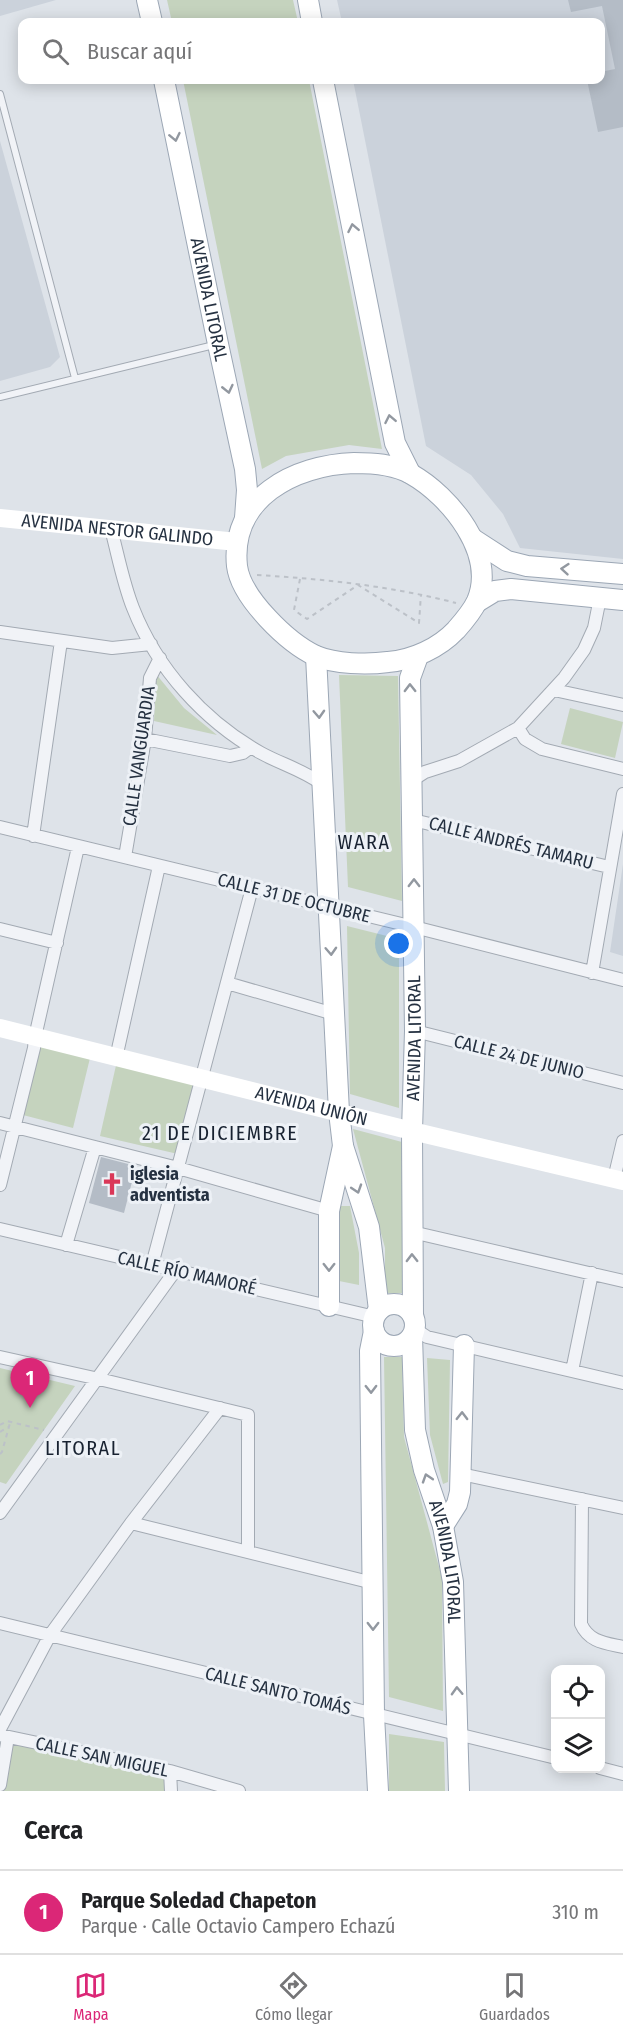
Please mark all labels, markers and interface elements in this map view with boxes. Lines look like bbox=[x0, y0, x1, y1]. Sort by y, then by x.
search box bbox=[18, 18, 605, 84]
icon: search bbox=[39, 35, 72, 68]
text: Buscar aquí bbox=[87, 38, 192, 65]
one-way arrow bbox=[168, 132, 181, 142]
one-way arrow bbox=[347, 223, 360, 233]
street label: AVENIDA LITORAL bbox=[186, 236, 232, 363]
one-way arrow bbox=[220, 384, 233, 394]
one-way arrow bbox=[384, 414, 397, 424]
street label: AVENIDA NESTOR GALINDO bbox=[21, 509, 214, 551]
one-way arrow bbox=[560, 563, 569, 576]
street label: CALLE VANGUARDIA bbox=[118, 684, 160, 827]
one-way arrow bbox=[404, 684, 416, 693]
one-way arrow bbox=[312, 710, 325, 719]
street label: CALLE ANDRÉS TAMARU bbox=[426, 811, 596, 874]
district label: WARA bbox=[338, 830, 390, 854]
street label: CALLE 31 DE OCTUBRE bbox=[215, 868, 373, 928]
one-way arrow bbox=[408, 879, 420, 888]
your location bbox=[384, 929, 413, 958]
one-way arrow bbox=[324, 946, 337, 955]
street label: AVENIDA LITORAL bbox=[402, 975, 426, 1101]
street label: CALLE 24 DE JUNIO bbox=[452, 1030, 586, 1084]
street label: AVENIDA UNIÓN bbox=[253, 1081, 370, 1130]
district label: 21 DE DICIEMBRE bbox=[142, 1121, 298, 1145]
place label: iglesia adventista bbox=[130, 1163, 210, 1206]
church icon: iglesia adventista bbox=[99, 1171, 125, 1197]
one-way arrow bbox=[350, 1183, 363, 1194]
street label: CALLE RÍO MAMORÉ bbox=[115, 1245, 259, 1300]
one-way arrow bbox=[406, 1253, 419, 1262]
one-way arrow bbox=[323, 1262, 335, 1271]
pin: 1 bbox=[10, 1358, 50, 1408]
one-way arrow bbox=[365, 1385, 377, 1394]
one-way arrow bbox=[456, 1411, 468, 1420]
district label: LITORAL bbox=[45, 1436, 121, 1460]
one-way arrow bbox=[422, 1473, 434, 1484]
street label: AVENIDA LITORAL bbox=[424, 1497, 465, 1624]
one-way arrow bbox=[367, 1622, 379, 1631]
street label: CALLE SANTO TOMÁS bbox=[203, 1661, 354, 1720]
map controls bbox=[551, 1665, 605, 1773]
button: locate bbox=[551, 1665, 605, 1719]
one-way arrow bbox=[450, 1686, 463, 1695]
button: layers bbox=[551, 1719, 605, 1773]
street label: CALLE SAN MIGUEL bbox=[33, 1732, 171, 1782]
text: Cerca bbox=[24, 1815, 83, 1846]
text: Parque Soledad Chapeton bbox=[81, 1887, 317, 1914]
text: 1 bbox=[39, 1900, 48, 1924]
text: 310 m bbox=[552, 1900, 599, 1924]
text: Parque · Calle Octavio Campero Echazú bbox=[81, 1914, 396, 1938]
tab: Mapa bbox=[73, 1969, 109, 2024]
tab: Cómo llegar bbox=[255, 1969, 333, 2024]
tab: Guardados bbox=[479, 1969, 550, 2024]

